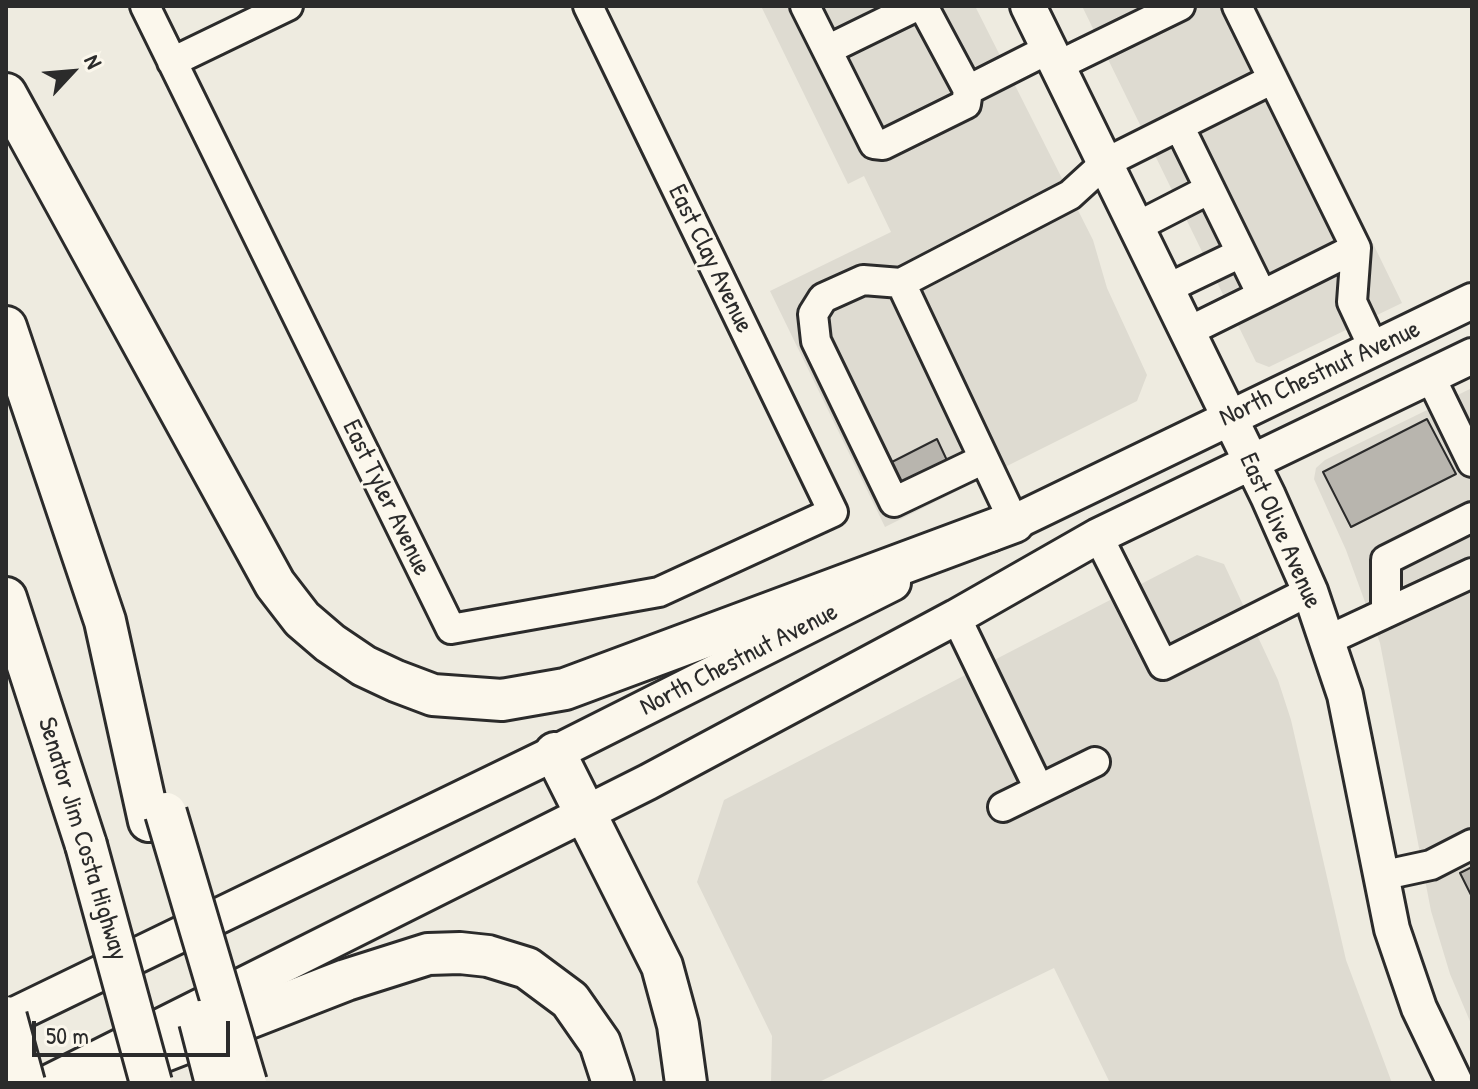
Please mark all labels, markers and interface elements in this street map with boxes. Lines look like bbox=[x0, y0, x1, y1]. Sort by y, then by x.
north arrow bbox=[32, 32, 112, 112]
text: N bbox=[78, 50, 110, 73]
street label: East Clay Avenue bbox=[661, 180, 759, 338]
street label: North Chestnut Avenue bbox=[1215, 314, 1425, 434]
street label: East Tyler Avenue bbox=[335, 415, 437, 581]
street label: East Olive Avenue bbox=[1232, 449, 1328, 613]
street label: North Chestnut Avenue bbox=[635, 597, 843, 723]
street label: Senator Jim Costa Highway bbox=[30, 714, 134, 964]
scale bar bbox=[36, 1005, 234, 1055]
text: 50 m bbox=[46, 1019, 89, 1051]

